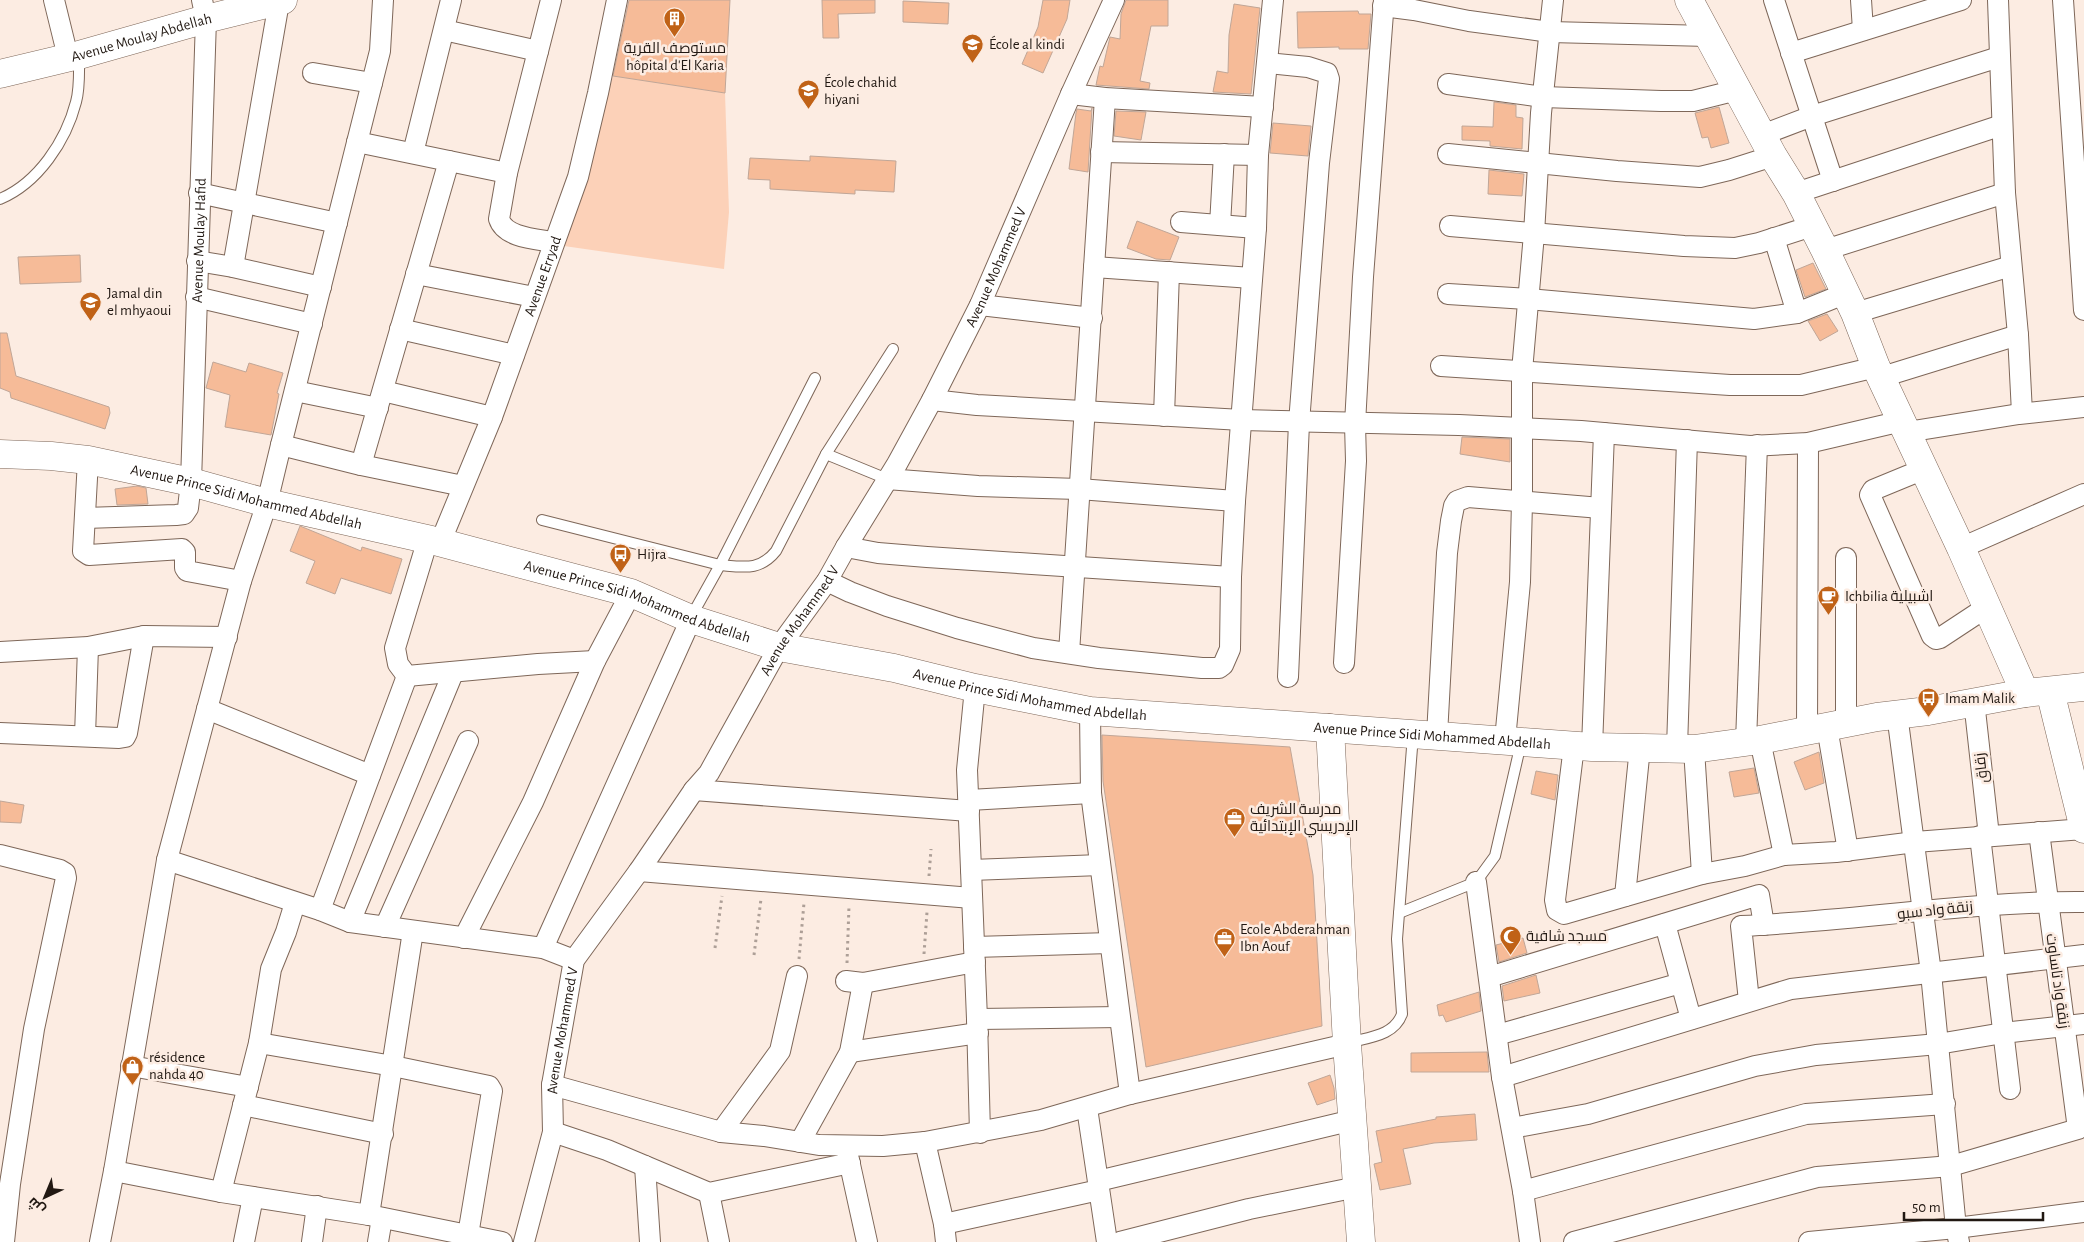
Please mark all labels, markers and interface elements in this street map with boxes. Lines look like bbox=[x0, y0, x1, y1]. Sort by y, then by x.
building icon: مستوصف القرية hôpital d'El Karia bbox=[663, 7, 687, 38]
street label: Avenue Moulay Abdellah bbox=[70, 11, 213, 65]
school or university icon: École al kindi bbox=[961, 32, 985, 63]
place label: École al kindi bbox=[989, 35, 1065, 52]
place label: مستوصف القرية hôpital d'El Karia bbox=[624, 41, 726, 73]
place label: École chahid hiyani bbox=[824, 73, 897, 107]
school or university icon: École chahid hiyani bbox=[796, 79, 820, 110]
street label: Avenue Moulay Hafid bbox=[190, 178, 209, 303]
street label: Avenue Mohammed V bbox=[963, 205, 1029, 330]
street label: Avenue Erryad bbox=[522, 234, 564, 318]
place label: Jamal din el mhyaoui bbox=[107, 286, 171, 318]
school or university icon: Jamal din el mhyaoui bbox=[79, 290, 103, 321]
street label: Avenue Prince Sidi Mohammed Abdellah bbox=[129, 462, 364, 532]
bus stop icon: Hijra bbox=[609, 542, 633, 573]
place label: Hijra bbox=[637, 547, 667, 562]
street label: Avenue Prince Sidi Mohammed Abdellah bbox=[522, 558, 752, 645]
street label: Avenue Mohammed V bbox=[758, 563, 842, 678]
cafe icon: Ichbilia اشبيلية bbox=[1817, 584, 1841, 615]
place label: Ichbilia اشبيلية bbox=[1845, 588, 1933, 604]
street label: Avenue Prince Sidi Mohammed Abdellah bbox=[912, 666, 1147, 723]
bus stop icon: Imam Malik bbox=[1917, 686, 1941, 717]
place label: Imam Malik bbox=[1945, 691, 2015, 706]
street label: Avenue Prince Sidi Mohammed Abdellah bbox=[1313, 720, 1551, 752]
street label: زقاق bbox=[1972, 752, 1993, 784]
place label: مدرسة الشريف الإدريسي الإبتدائية bbox=[1250, 801, 1359, 838]
office icon: مدرسة الشريف الإدريسي الإبتدائية bbox=[1222, 806, 1246, 837]
street label: زنقة واد سبو bbox=[1896, 899, 1974, 923]
place label: Ecole Abderahman Ibn Aouf bbox=[1240, 922, 1350, 954]
mosque icon: مسجد شافية bbox=[1498, 924, 1522, 955]
office icon: Ecole Abderahman Ibn Aouf bbox=[1212, 926, 1236, 957]
place label: مسجد شافية bbox=[1526, 928, 1607, 944]
street label: زنقة واد تاساوت bbox=[2042, 933, 2072, 1030]
street label: Avenue Mohammed V bbox=[545, 965, 581, 1095]
place label: résidence nahda 40 bbox=[149, 1050, 205, 1082]
shop icon: résidence nahda 40 bbox=[121, 1054, 145, 1085]
north arrow bbox=[20, 1172, 70, 1222]
scale bar bbox=[1904, 1190, 2043, 1222]
text: ش bbox=[24, 1194, 49, 1218]
text: 50 m bbox=[1912, 1200, 1941, 1215]

